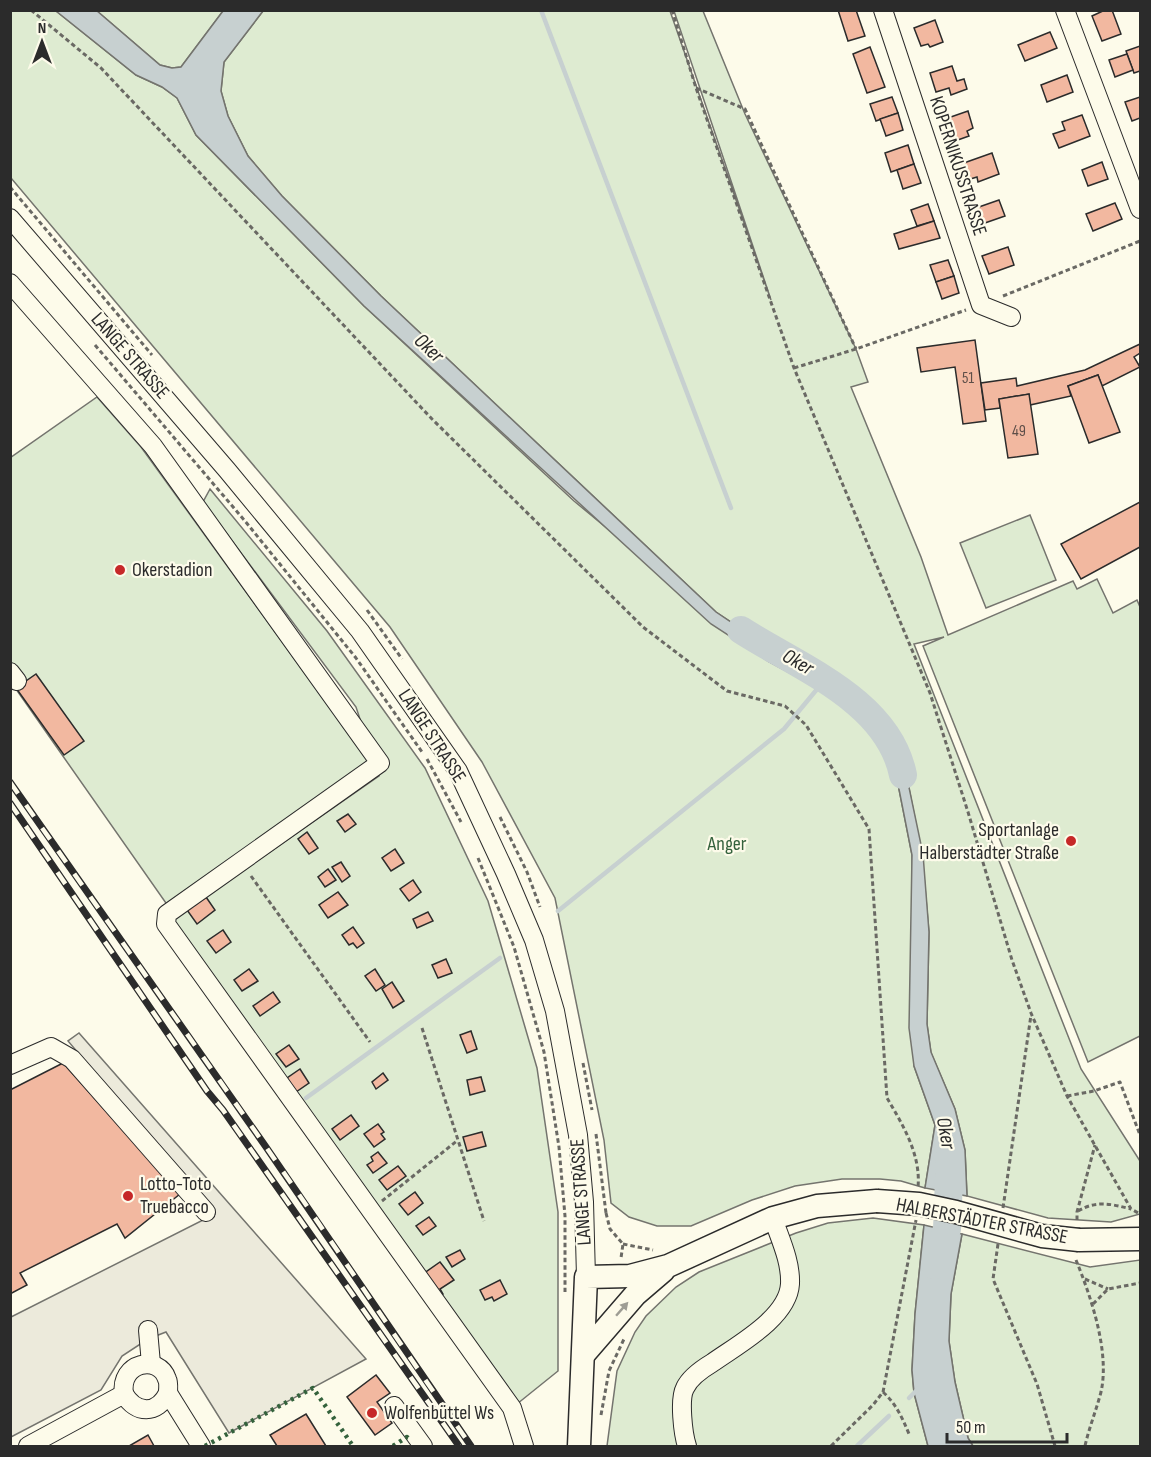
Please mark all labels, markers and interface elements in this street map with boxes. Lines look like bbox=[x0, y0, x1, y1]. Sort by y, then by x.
north arrow bbox=[12, 12, 72, 72]
text: N bbox=[38, 19, 46, 38]
street label: KOPERNIKUSSTRASSE bbox=[924, 93, 992, 239]
street label: LANGE STRASSE bbox=[86, 308, 174, 404]
water label: Oker bbox=[409, 328, 450, 369]
house number: 51 bbox=[962, 369, 974, 388]
house number: 49 bbox=[1012, 422, 1026, 441]
place label: Okerstadion bbox=[132, 558, 212, 582]
marker: Okerstadion bbox=[113, 563, 127, 577]
water label: Oker bbox=[778, 643, 819, 681]
street label: LANGE STRASSE bbox=[393, 685, 471, 787]
place label: Sportanlage Halberstädter Straße bbox=[919, 818, 1059, 865]
park label: Anger bbox=[706, 832, 747, 856]
marker: Sportanlage Halberstädter Straße bbox=[1064, 834, 1078, 848]
water label: Oker bbox=[931, 1115, 961, 1152]
street label: LANGE STRASSE bbox=[565, 1138, 597, 1246]
place label: Lotto-Toto Truebacco bbox=[140, 1172, 212, 1219]
marker: Lotto-Toto Truebacco bbox=[121, 1189, 135, 1203]
street label: HALBERSTÄDTER STRASSE bbox=[894, 1193, 1070, 1249]
one-way arrow bbox=[615, 1302, 629, 1317]
place label: Wolfenbüttel Ws bbox=[384, 1401, 494, 1425]
marker: Wolfenbüttel Ws bbox=[365, 1406, 379, 1420]
scale bar bbox=[947, 1406, 1067, 1444]
text: 50 m bbox=[956, 1417, 986, 1438]

